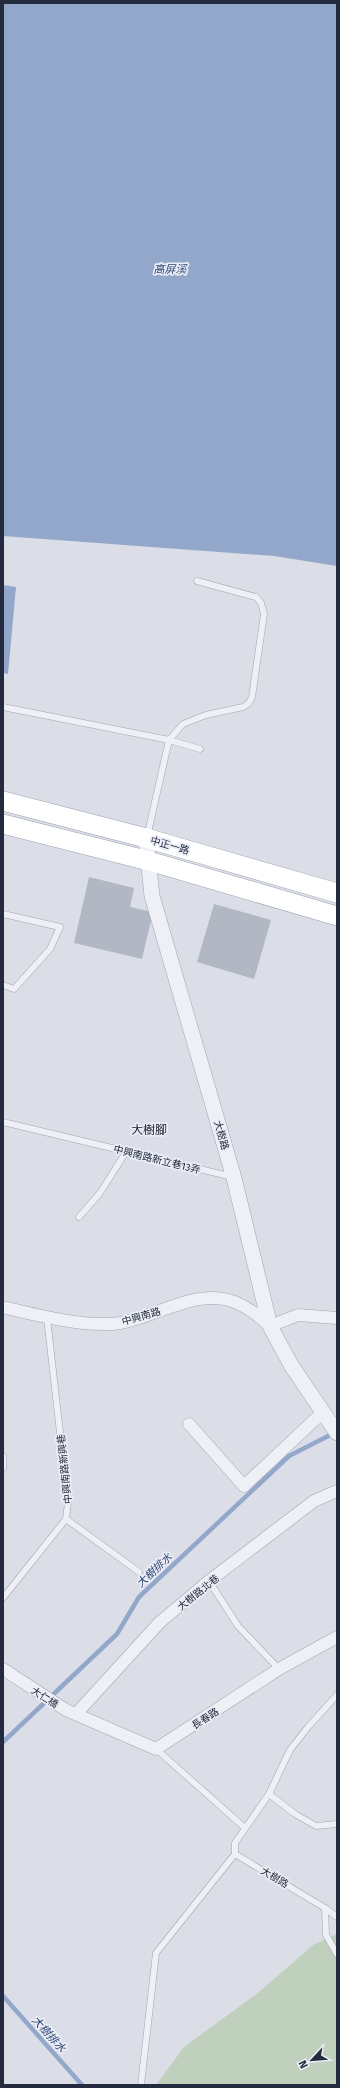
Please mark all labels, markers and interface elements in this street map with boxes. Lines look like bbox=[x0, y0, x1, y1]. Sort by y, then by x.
water label: 高屏溪 bbox=[154, 263, 188, 276]
street label: 中正一路 bbox=[149, 835, 191, 857]
street label: 大樹路 bbox=[211, 1119, 231, 1151]
district label: 大樹腳 bbox=[131, 1123, 167, 1137]
street label: 中興南路新立巷13弄 bbox=[112, 1143, 202, 1177]
street label: 中興南路 bbox=[120, 1306, 162, 1328]
street label: 中興南路新興巷 bbox=[55, 1433, 75, 1504]
water label: 大樹排水 bbox=[134, 1550, 176, 1590]
street label: 大樹路北巷 bbox=[175, 1572, 222, 1613]
street label: 大仁橋 bbox=[29, 1685, 60, 1711]
street label: 長春路 bbox=[190, 1706, 221, 1732]
street label: 大樹路 bbox=[259, 1865, 290, 1891]
water label: 大樹排水 bbox=[29, 2014, 69, 2056]
north arrow bbox=[292, 2040, 332, 2080]
text: N bbox=[296, 2058, 311, 2070]

